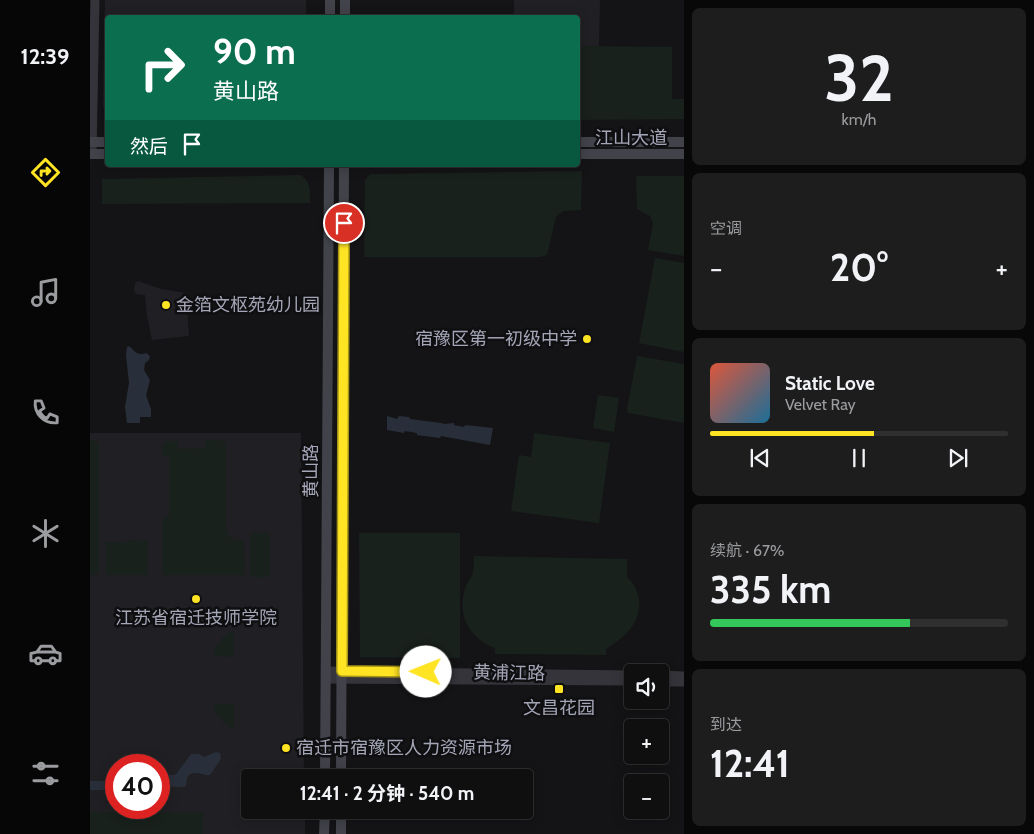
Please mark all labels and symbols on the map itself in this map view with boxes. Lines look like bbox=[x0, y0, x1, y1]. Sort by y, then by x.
street label: 江山大道 bbox=[595, 127, 667, 149]
pin bbox=[323, 202, 365, 244]
place label: 金箔文枢苑幼儿园 bbox=[176, 294, 320, 316]
marker: 金箔文枢苑幼儿园 bbox=[160, 299, 172, 311]
place label: 宿豫区第一初级中学 bbox=[415, 328, 577, 350]
marker: 宿豫区第一初级中学 bbox=[581, 333, 593, 345]
street label: 黄山路 bbox=[300, 444, 322, 498]
marker: 江苏省宿迁技师学院 bbox=[190, 593, 202, 605]
place label: 江苏省宿迁技师学院 bbox=[115, 607, 277, 629]
position arrow bbox=[399, 645, 451, 697]
street label: 黄浦江路 bbox=[473, 661, 545, 685]
marker: 文昌花园 bbox=[553, 683, 565, 695]
place label: 文昌花园 bbox=[523, 697, 595, 719]
place label: 宿迁市宿豫区人力资源市场 bbox=[296, 737, 512, 759]
marker: 宿迁市宿豫区人力资源市场 bbox=[280, 742, 292, 754]
speed limit sign: 40 bbox=[105, 754, 170, 819]

